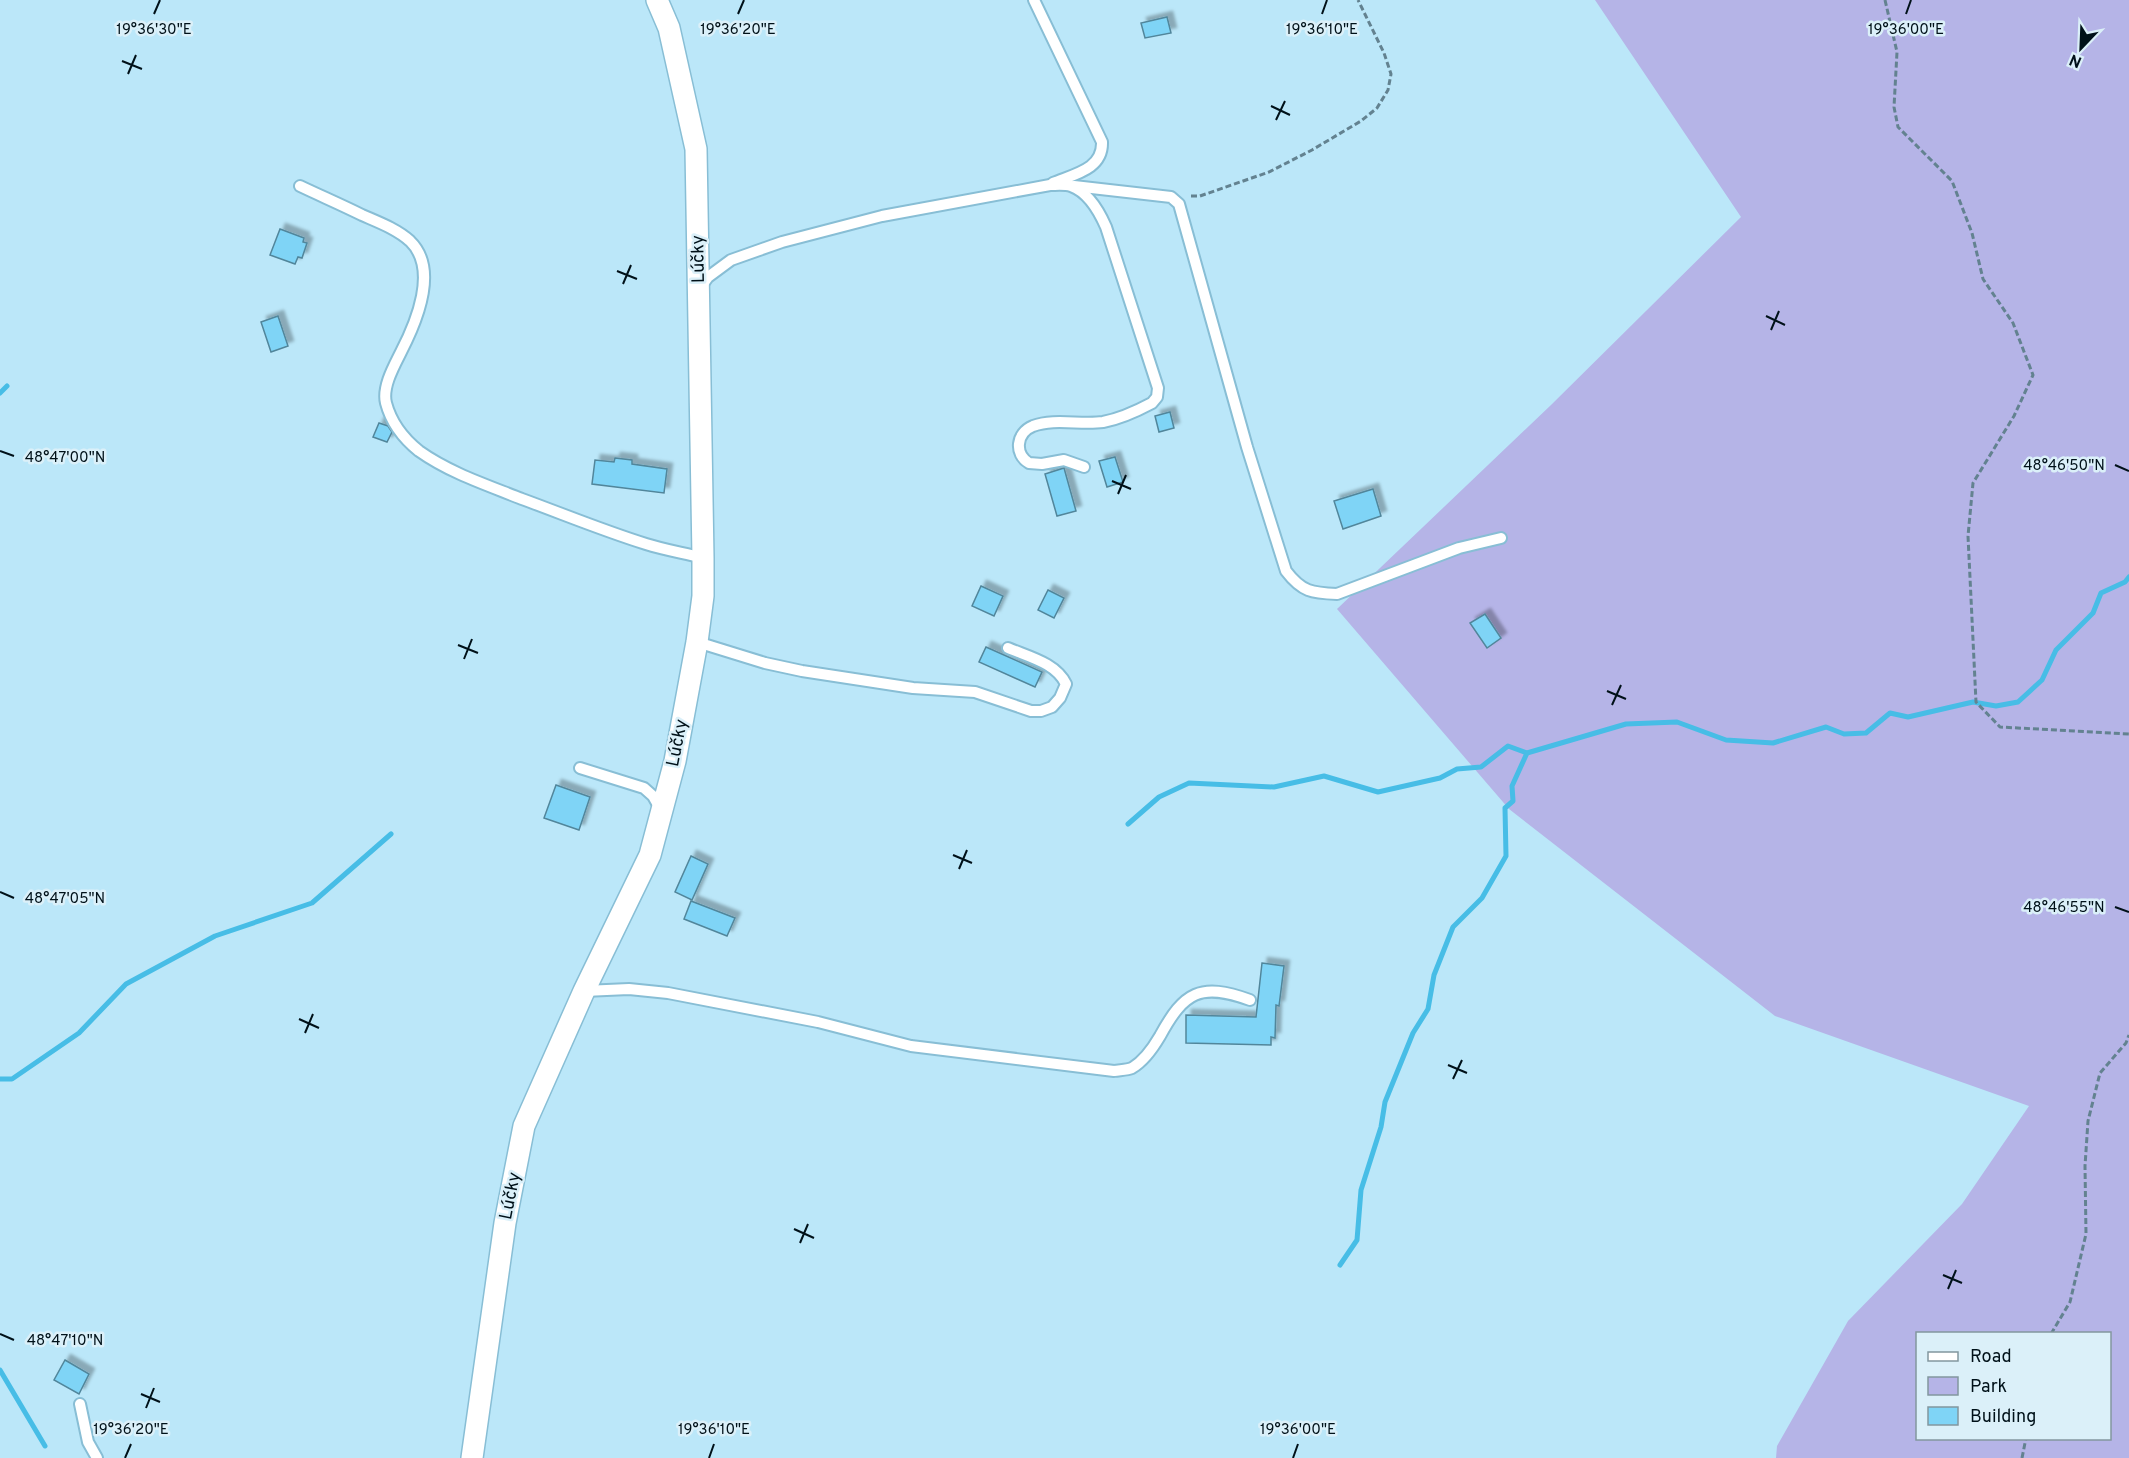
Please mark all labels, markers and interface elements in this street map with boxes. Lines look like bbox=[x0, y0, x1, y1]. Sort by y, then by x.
north arrow bbox=[2051, 18, 2111, 78]
text: 19°36'30"E bbox=[116, 21, 192, 40]
text: 19°36'20"E bbox=[700, 21, 776, 40]
text: 19°36'10"E bbox=[1286, 21, 1358, 40]
text: 19°36'00"E bbox=[1868, 21, 1944, 40]
text: N bbox=[2067, 49, 2085, 71]
street label: Lúčky bbox=[687, 235, 711, 283]
text: 48°47'00"N bbox=[25, 449, 105, 468]
text: 48°46'50"N bbox=[2023, 457, 2105, 476]
street label: Lúčky bbox=[662, 717, 694, 769]
text: 48°47'05"N bbox=[25, 890, 105, 909]
text: 48°46'55"N bbox=[2023, 899, 2105, 918]
street label: Lúčky bbox=[495, 1170, 527, 1222]
text: 48°47'10"N bbox=[27, 1332, 103, 1351]
legend bbox=[1916, 1332, 2111, 1440]
text: Road bbox=[1970, 1346, 2012, 1369]
text: Park bbox=[1970, 1376, 2007, 1399]
text: Building bbox=[1970, 1406, 2036, 1429]
text: 19°36'20"E bbox=[93, 1421, 169, 1440]
text: 19°36'10"E bbox=[678, 1421, 750, 1440]
text: 19°36'00"E bbox=[1260, 1421, 1336, 1440]

